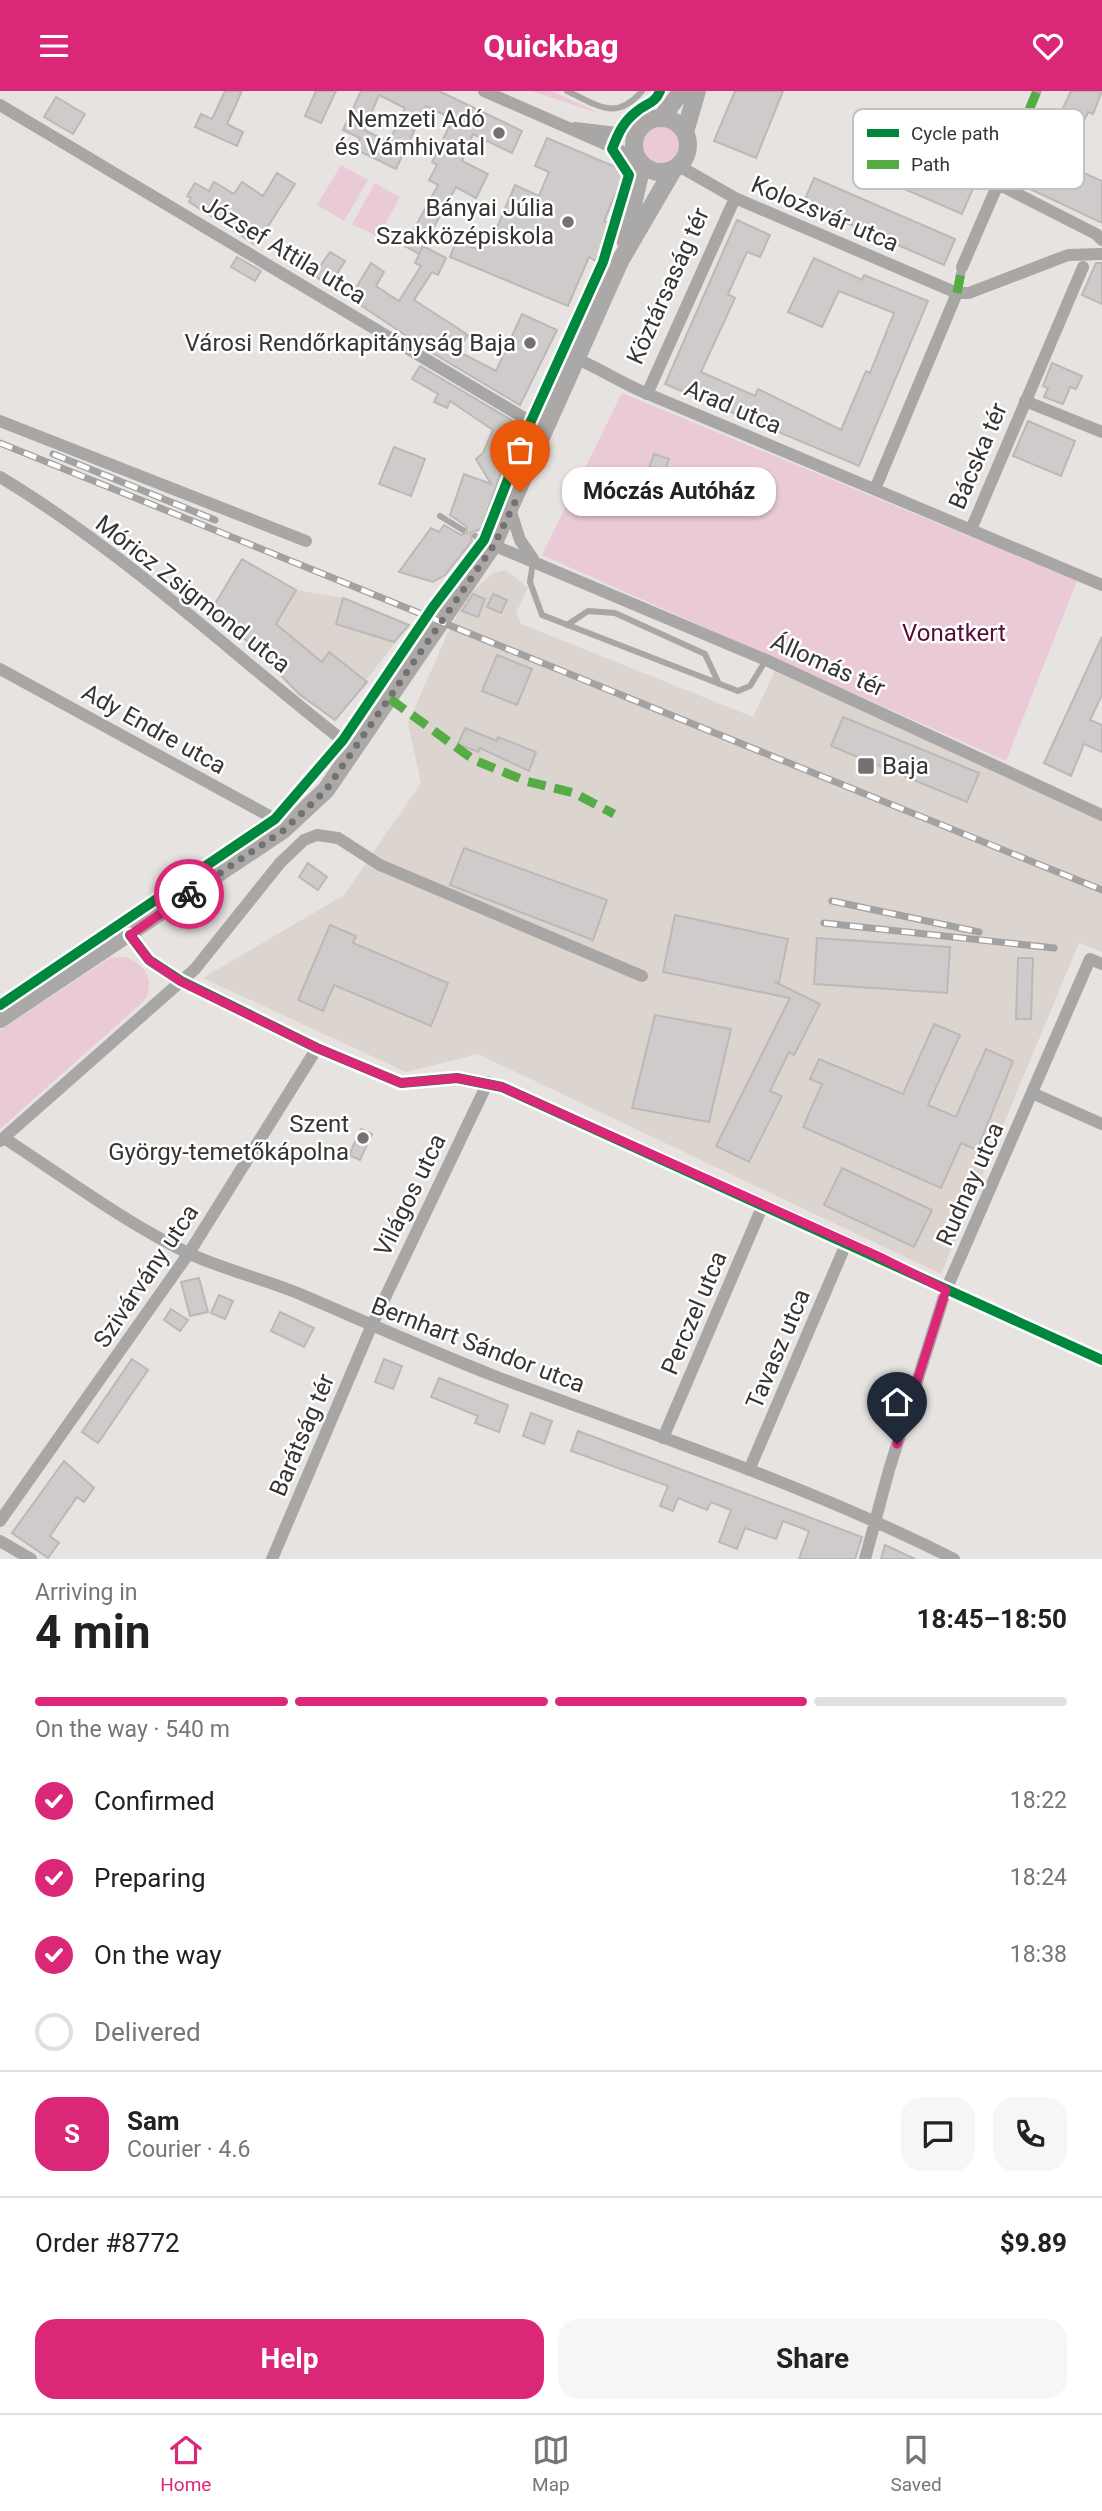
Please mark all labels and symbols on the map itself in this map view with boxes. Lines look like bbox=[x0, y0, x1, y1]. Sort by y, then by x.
place label: Nemzeti Adó és Vámhivatal bbox=[335, 105, 485, 161]
legend bbox=[853, 109, 1084, 189]
text: Cycle path bbox=[911, 122, 999, 145]
marker: Nemzeti Adó és Vámhivatal bbox=[491, 125, 507, 141]
text: Path bbox=[911, 153, 950, 176]
street label: Kolozsvár utca bbox=[747, 170, 903, 258]
street label: József Attila utca bbox=[197, 190, 371, 310]
place label: Bányai Júlia Szakközépiskola bbox=[376, 194, 554, 250]
street label: Köztársaság tér bbox=[621, 203, 715, 369]
marker: Bányai Júlia Szakközépiskola bbox=[560, 214, 576, 230]
place label: Városi Rendőrkapitányság Baja bbox=[185, 329, 516, 357]
marker: Városi Rendőrkapitányság Baja bbox=[522, 335, 538, 351]
street label: Arad utca bbox=[680, 374, 786, 440]
street label: Bácska tér bbox=[943, 399, 1013, 513]
pin bbox=[490, 420, 550, 492]
callout: Móczás Autóház bbox=[562, 467, 776, 517]
street label: Móricz Zsigmond utca bbox=[90, 509, 296, 679]
park label: Vonatkert bbox=[902, 619, 1006, 647]
street label: Állomás tér bbox=[767, 627, 889, 703]
street label: Ady Endre utca bbox=[77, 678, 231, 780]
place label: Baja bbox=[882, 752, 929, 780]
marker: Baja bbox=[856, 756, 876, 776]
courier bbox=[154, 859, 224, 929]
place label: Szent György-temetőkápolna bbox=[108, 1110, 349, 1166]
street label: Rudnay utca bbox=[930, 1118, 1010, 1250]
street label: Világos utca bbox=[368, 1129, 452, 1261]
marker: Szent György-temetőkápolna bbox=[355, 1130, 371, 1146]
street label: Szivárvány utca bbox=[88, 1199, 204, 1353]
street label: Perczel utca bbox=[655, 1247, 733, 1379]
street label: Tavasz utca bbox=[740, 1285, 816, 1413]
street label: Bernhart Sándor utca bbox=[367, 1291, 589, 1399]
street label: Barátság tér bbox=[264, 1370, 340, 1500]
pin bbox=[867, 1372, 927, 1444]

